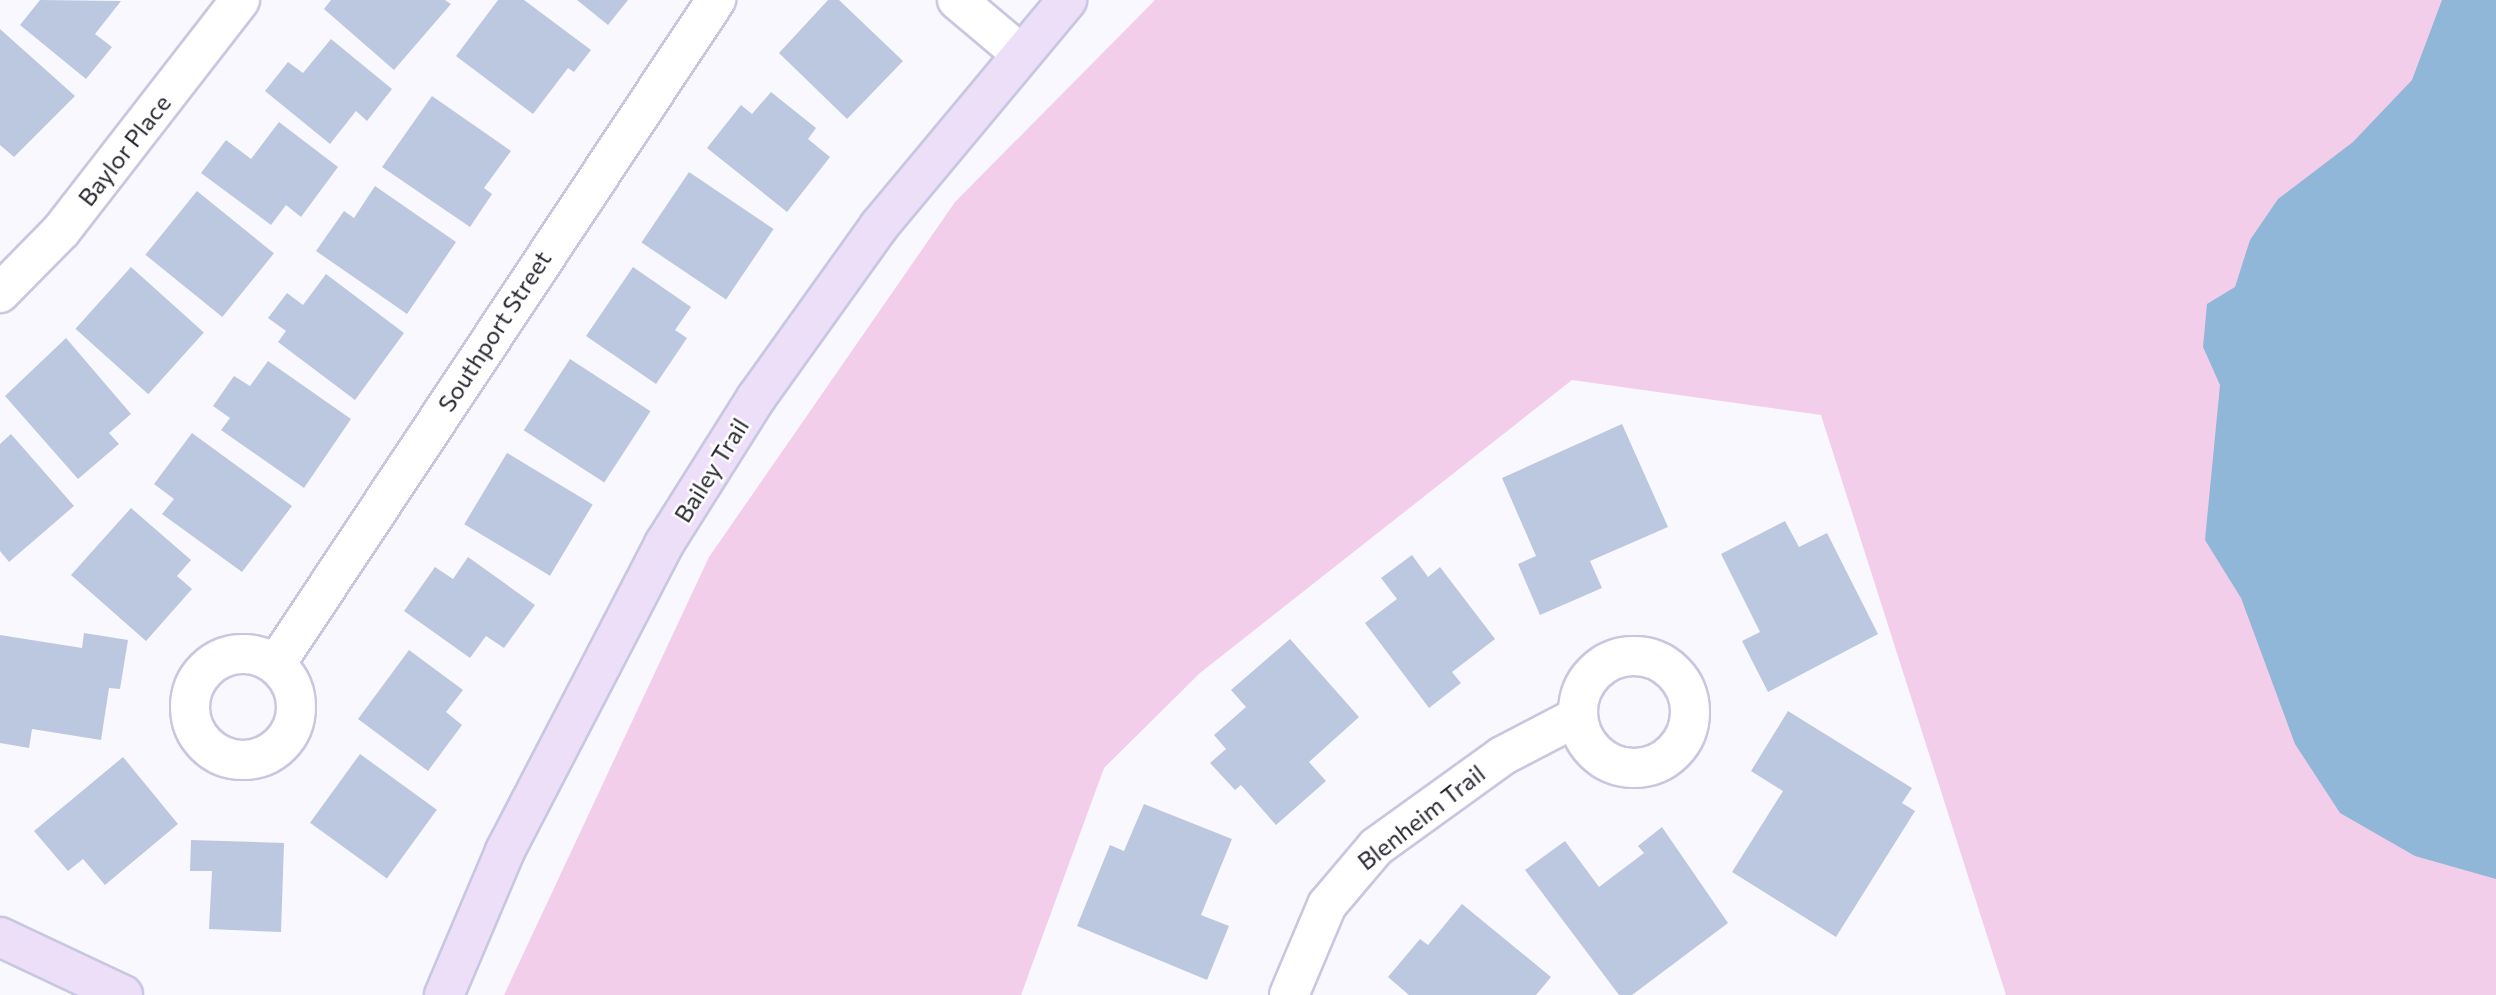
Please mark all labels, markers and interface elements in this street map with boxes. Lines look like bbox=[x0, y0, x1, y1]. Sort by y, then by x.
street label: Baylor Place bbox=[72, 89, 176, 211]
street label: Southport Street bbox=[431, 245, 557, 417]
street label: Bailey Trail bbox=[668, 413, 754, 527]
street label: Blenheim Trail bbox=[1352, 758, 1490, 876]

